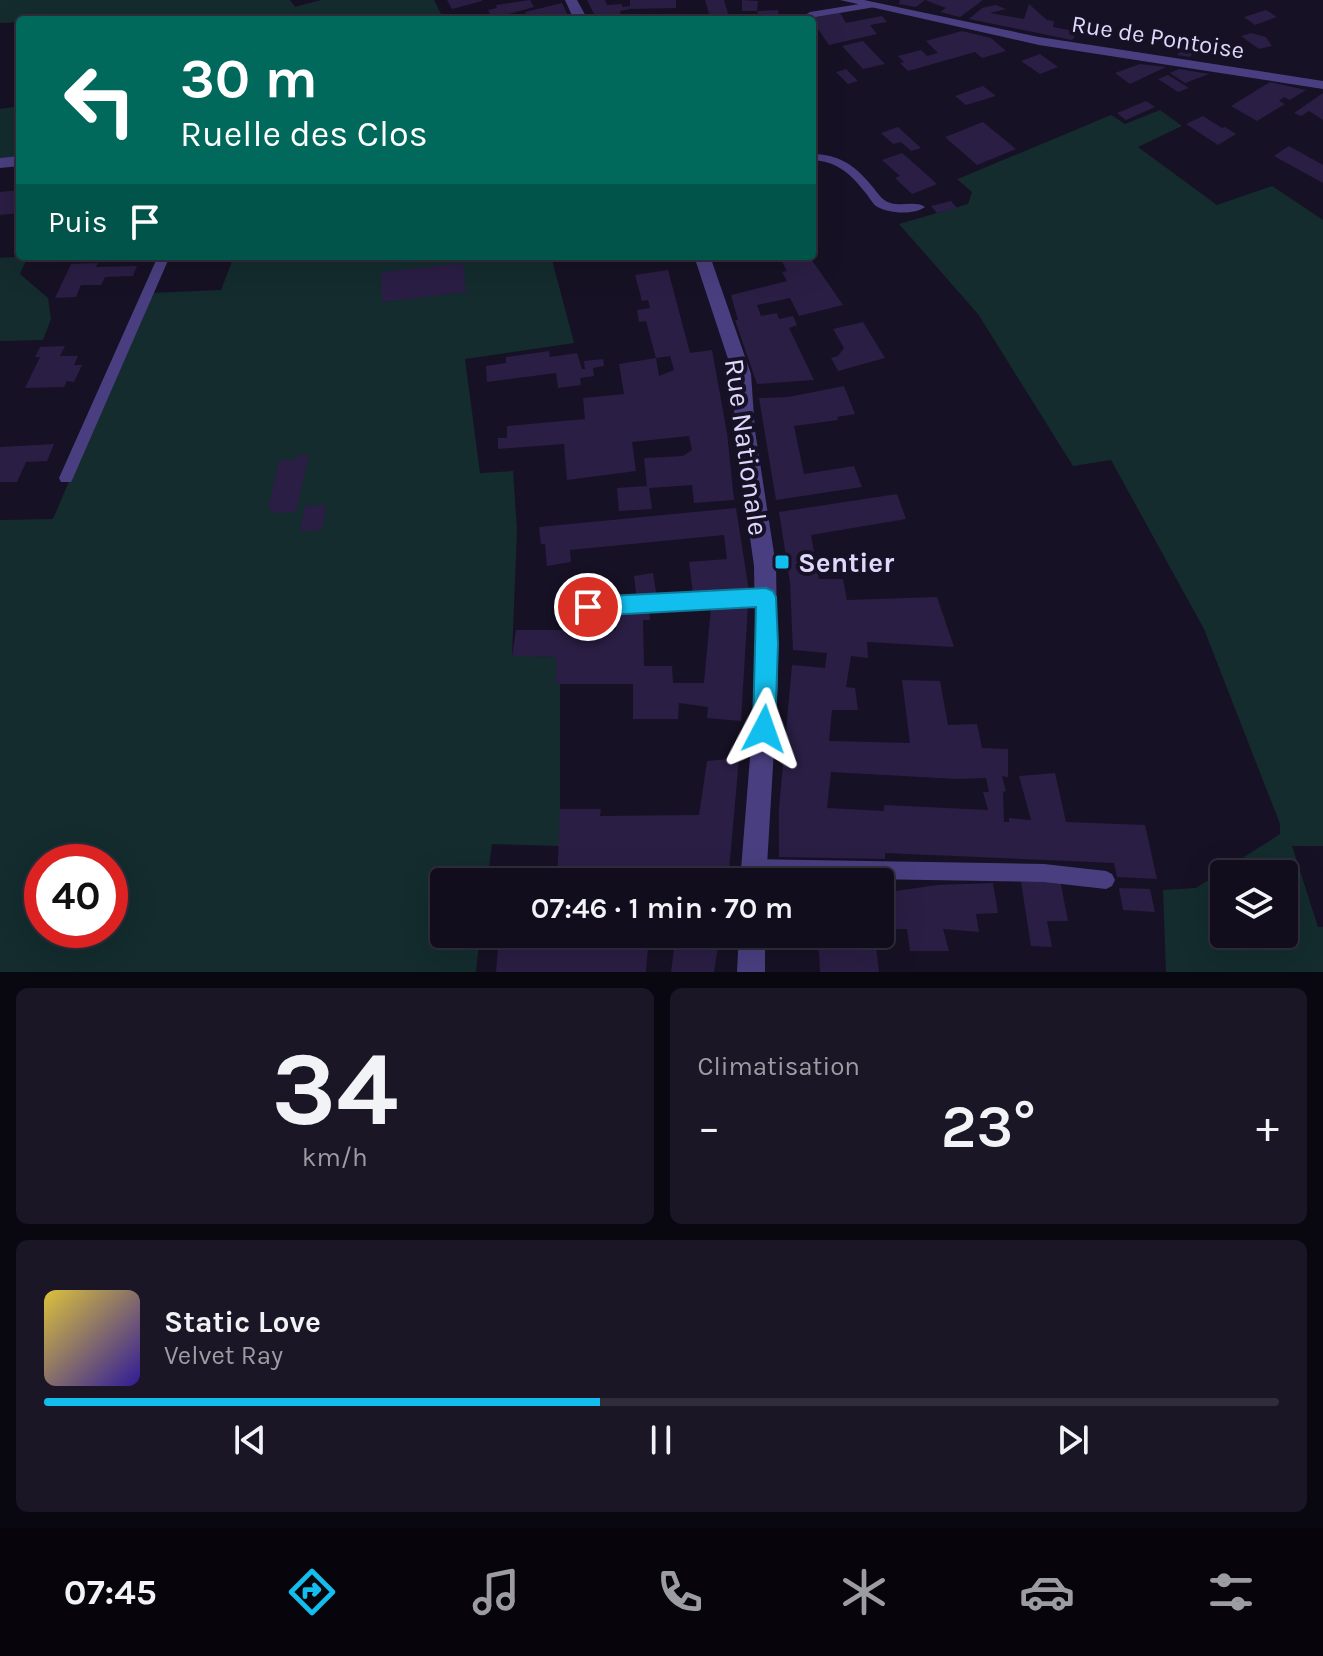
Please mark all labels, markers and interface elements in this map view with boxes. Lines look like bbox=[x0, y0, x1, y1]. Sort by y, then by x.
street label: Rue de Pontoise bbox=[1070, 10, 1246, 64]
text: 30 m bbox=[180, 46, 318, 111]
icon: left bbox=[48, 48, 152, 152]
text: Ruelle des Clos bbox=[180, 113, 428, 155]
icon: arrive bbox=[123, 200, 167, 244]
text: Puis bbox=[48, 204, 107, 240]
street label: Rue Nationale bbox=[718, 356, 775, 538]
place label: Sentier bbox=[798, 546, 894, 579]
marker: Sentier bbox=[773, 553, 791, 571]
pin bbox=[554, 573, 622, 641]
icon: arrive bbox=[566, 585, 610, 629]
position arrow bbox=[722, 687, 806, 771]
speed limit sign: 40 bbox=[24, 844, 128, 948]
map controls bbox=[1210, 860, 1298, 948]
button: layers bbox=[1210, 860, 1298, 948]
text: 07:46 · 1 min · 70 m bbox=[531, 890, 793, 926]
text: 34 bbox=[271, 1029, 398, 1150]
text: Climatisation bbox=[698, 1051, 860, 1082]
text: 23° bbox=[941, 1092, 1036, 1162]
text: − bbox=[698, 1102, 721, 1153]
text: + bbox=[1256, 1102, 1279, 1153]
text: km/h bbox=[302, 1142, 368, 1173]
text: Static Love bbox=[164, 1304, 321, 1340]
text: Velvet Ray bbox=[164, 1340, 283, 1371]
icon: previous bbox=[228, 1418, 272, 1462]
icon: pause bbox=[639, 1418, 683, 1462]
icon: next bbox=[1051, 1418, 1095, 1462]
icon: directions bbox=[284, 1564, 340, 1620]
icon: music bbox=[468, 1564, 524, 1620]
icon: phone bbox=[652, 1564, 708, 1620]
icon: climate bbox=[836, 1564, 892, 1620]
icon: car bbox=[1019, 1564, 1075, 1620]
icon: filters bbox=[1203, 1564, 1259, 1620]
text: 07:45 bbox=[64, 1571, 157, 1613]

